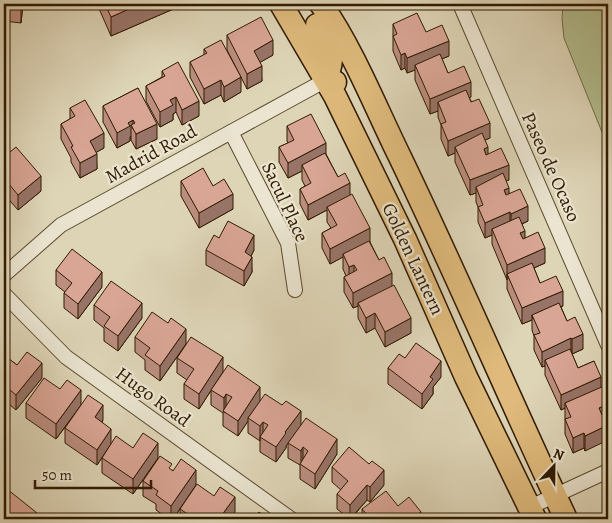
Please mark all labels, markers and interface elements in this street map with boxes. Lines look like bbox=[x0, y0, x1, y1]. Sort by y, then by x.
street label: Paseo de Ocaso bbox=[515, 108, 587, 226]
street label: Madrid Road bbox=[100, 118, 202, 190]
street label: Sacul Place bbox=[255, 158, 315, 246]
street label: Golden Lantern bbox=[376, 199, 450, 319]
street label: Hugo Road bbox=[110, 361, 196, 434]
north arrow bbox=[530, 440, 580, 490]
text: N bbox=[550, 444, 567, 465]
scale bar bbox=[35, 458, 151, 490]
text: 50 m bbox=[42, 465, 72, 485]

